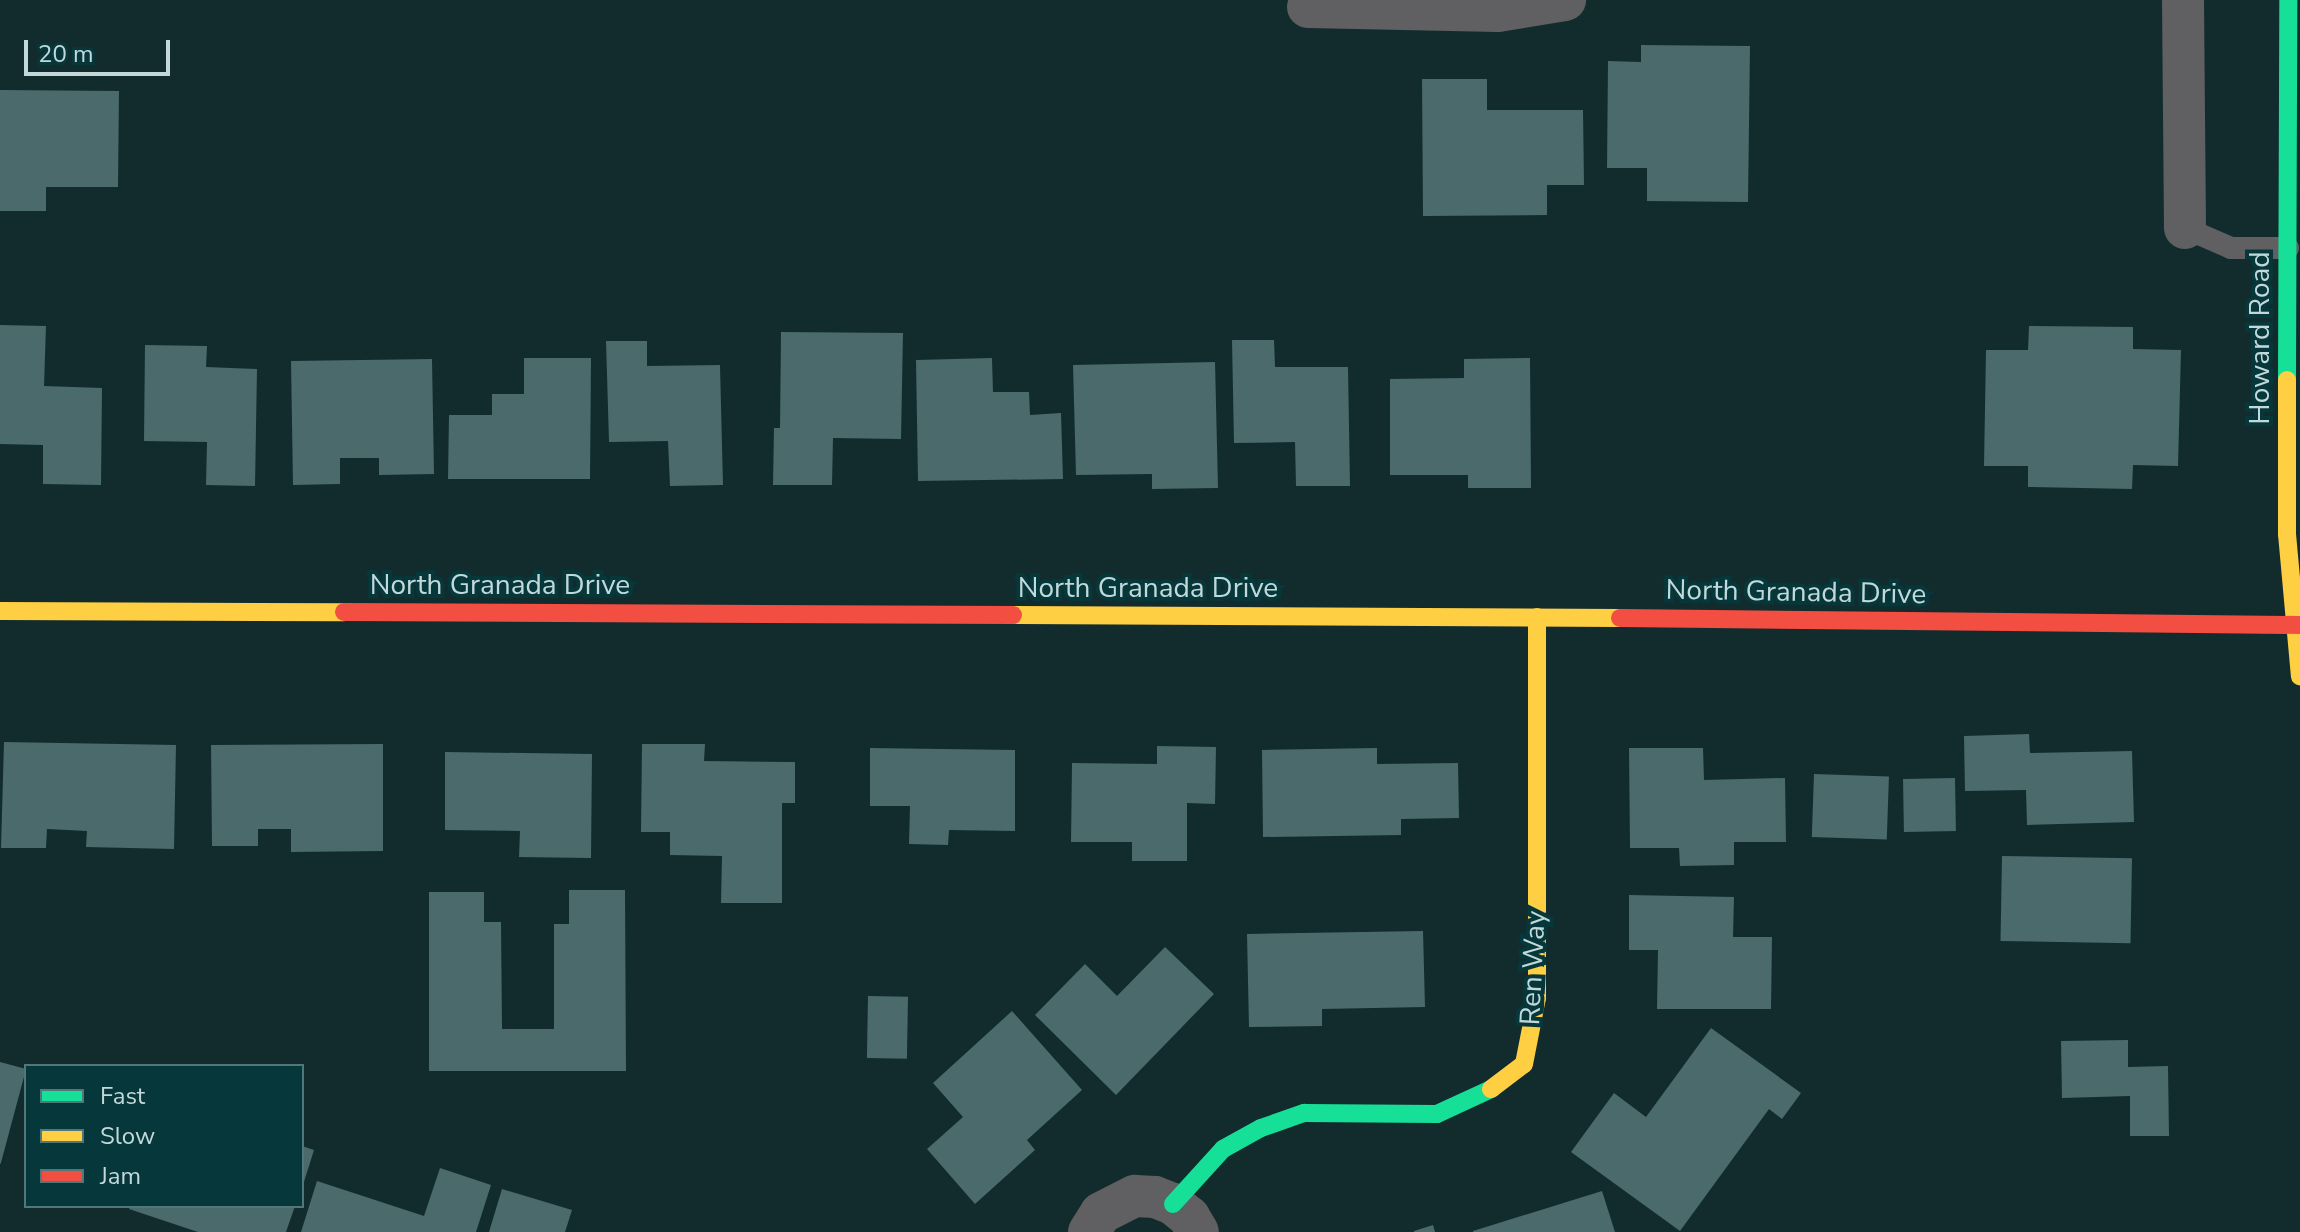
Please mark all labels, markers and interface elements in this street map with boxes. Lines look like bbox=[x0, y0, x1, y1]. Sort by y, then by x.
scale bar bbox=[28, 24, 174, 74]
text: 20 m bbox=[38, 38, 94, 70]
street label: Howard Road bbox=[2243, 251, 2277, 425]
street label: North Granada Drive bbox=[370, 568, 630, 602]
street label: North Granada Drive bbox=[1018, 571, 1278, 605]
street label: North Granada Drive bbox=[1665, 573, 1927, 611]
street label: Ren Way bbox=[1513, 910, 1553, 1026]
legend bbox=[24, 1064, 304, 1208]
text: Fast bbox=[100, 1080, 145, 1112]
text: Slow bbox=[100, 1120, 155, 1152]
text: Jam bbox=[100, 1160, 141, 1192]

